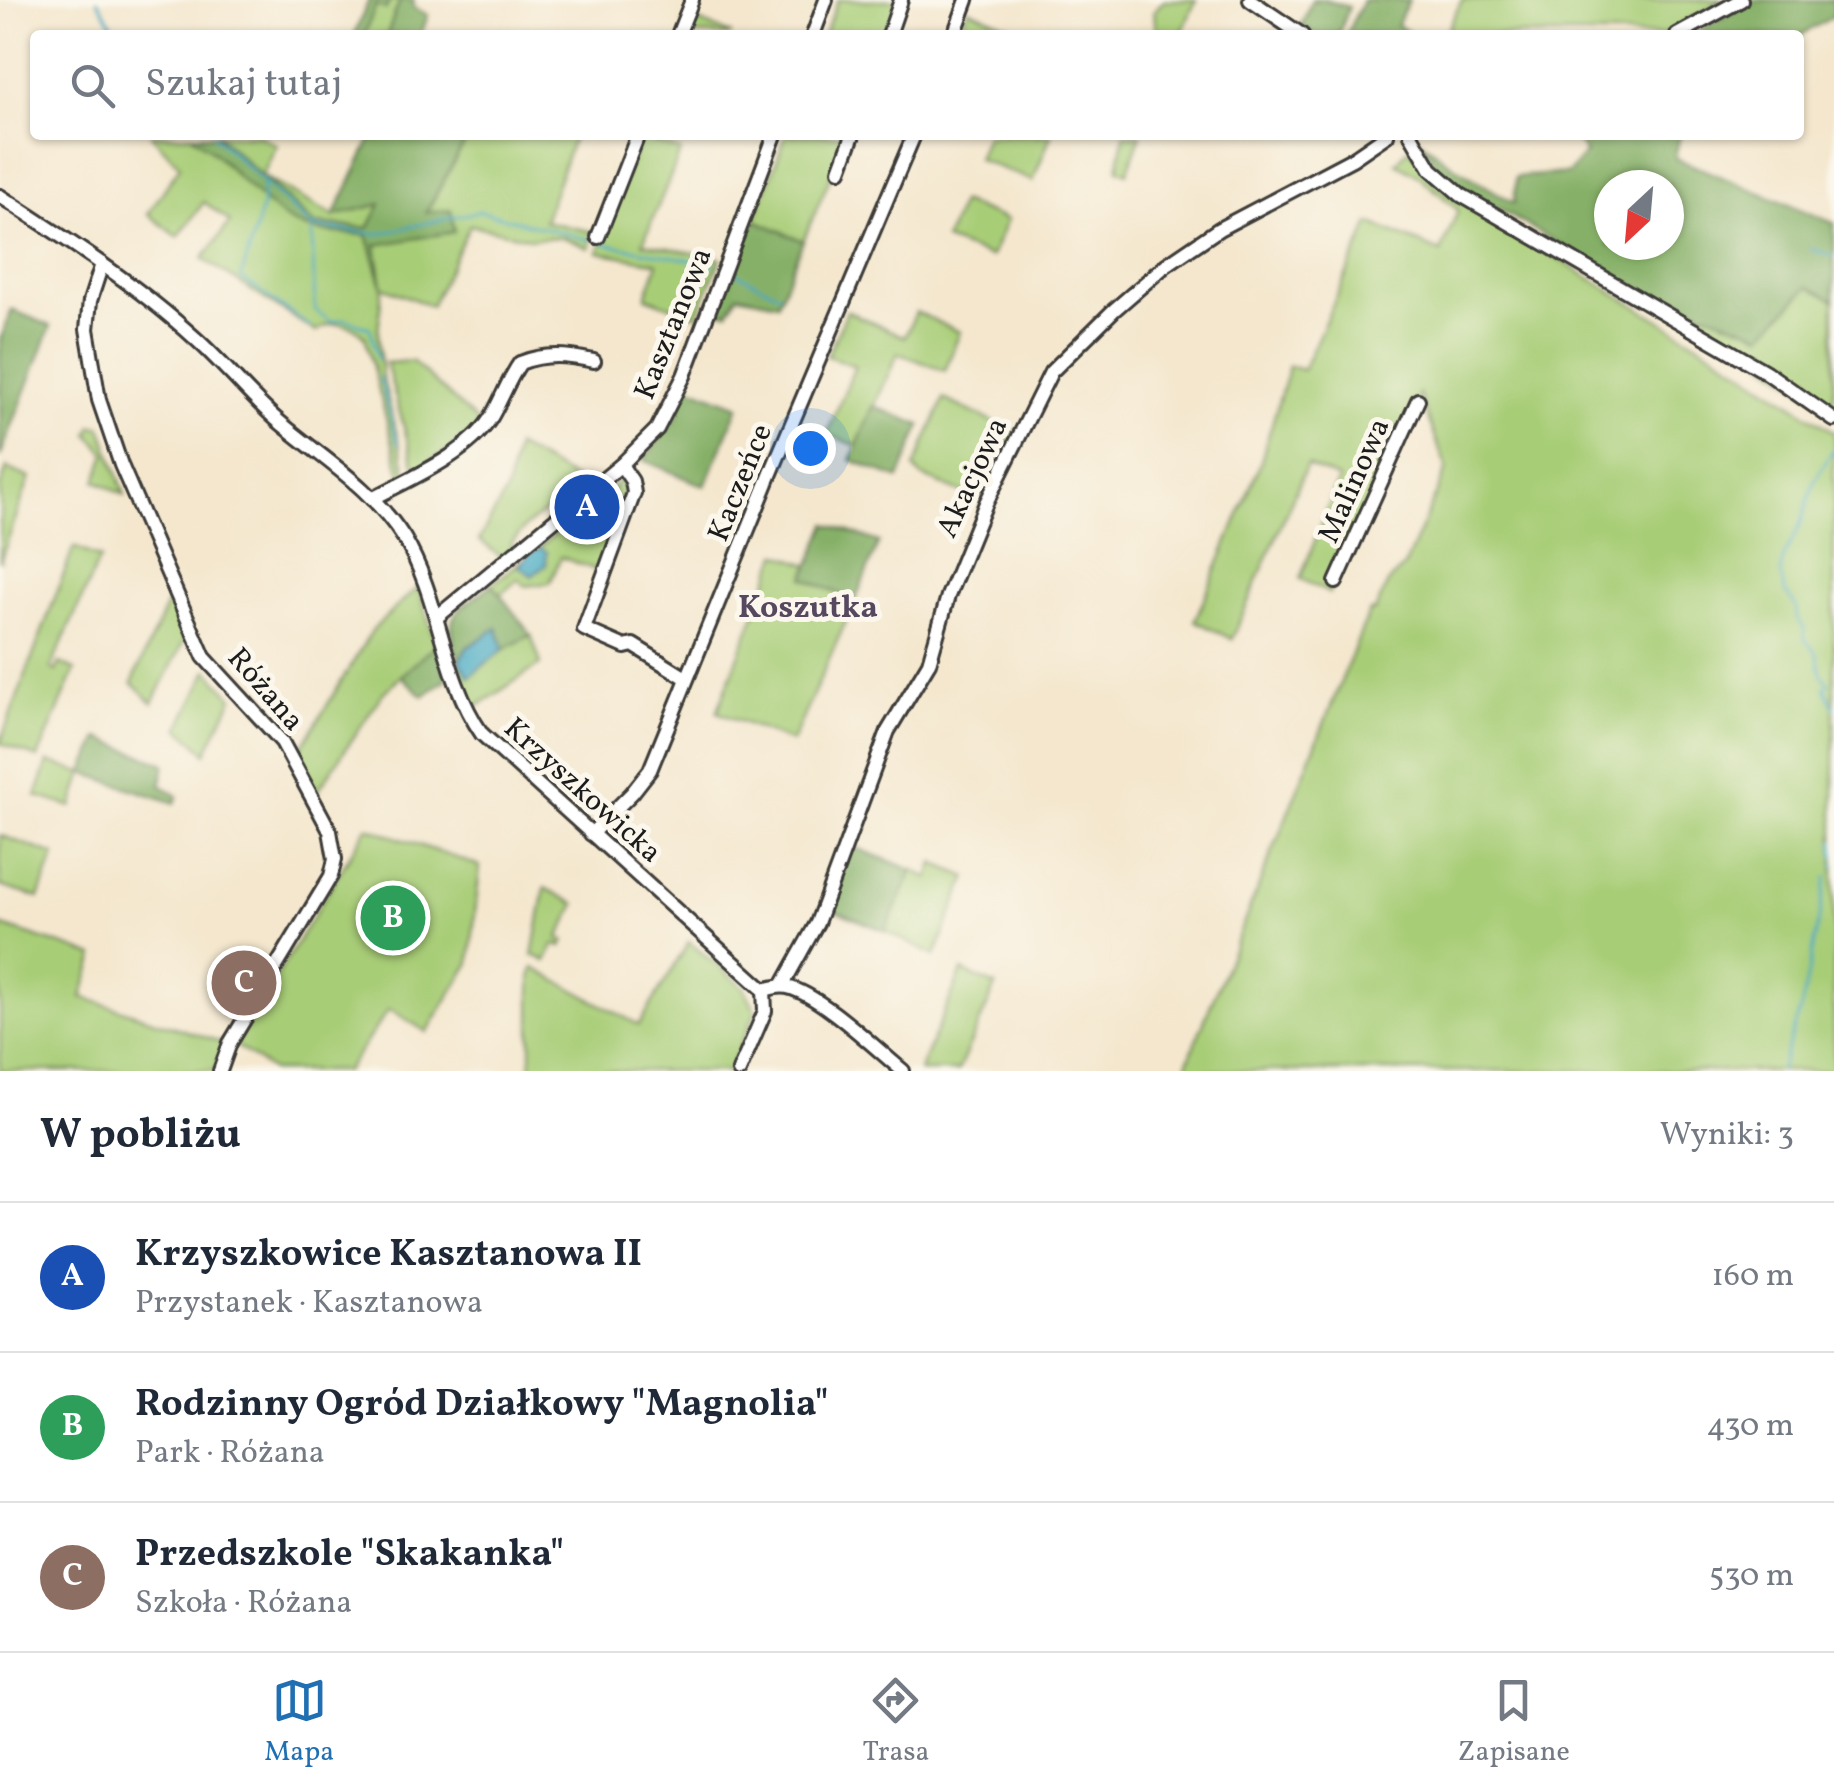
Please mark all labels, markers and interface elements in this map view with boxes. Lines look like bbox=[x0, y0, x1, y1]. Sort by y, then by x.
search box bbox=[30, 30, 1804, 140]
icon: search bbox=[65, 58, 120, 113]
text: Szukaj tutaj bbox=[145, 59, 342, 112]
north arrow bbox=[1594, 170, 1684, 260]
street label: Kasztanowa bbox=[624, 242, 724, 406]
street label: Akacjowa bbox=[927, 411, 1019, 545]
street label: Malinowa bbox=[1309, 412, 1401, 550]
street label: Kaczeńce bbox=[698, 418, 784, 548]
your location bbox=[785, 423, 836, 474]
pin: A bbox=[554, 470, 620, 544]
district label: Koszutka bbox=[738, 587, 878, 631]
street label: Różana bbox=[217, 639, 313, 741]
street label: Krzyszkowicka bbox=[494, 709, 670, 873]
pin: B bbox=[360, 880, 426, 956]
pin: C bbox=[212, 946, 276, 1020]
text: W pobliżu bbox=[40, 1107, 241, 1166]
text: Wyniki: 3 bbox=[1660, 1114, 1794, 1158]
text: Krzyszkowice Kasztanowa II bbox=[135, 1229, 642, 1282]
text: A bbox=[61, 1255, 84, 1299]
text: 160 m bbox=[1711, 1255, 1794, 1299]
text: Przystanek · Kasztanowa bbox=[135, 1282, 483, 1326]
text: Rodzinny Ogród Działkowy "Magnolia" bbox=[135, 1379, 829, 1432]
text: B bbox=[62, 1405, 83, 1449]
text: 430 m bbox=[1706, 1405, 1794, 1449]
text: Park · Różana bbox=[135, 1432, 325, 1476]
text: Przedszkole "Skakanka" bbox=[135, 1529, 564, 1582]
text: C bbox=[62, 1555, 83, 1599]
text: 530 m bbox=[1709, 1555, 1794, 1599]
text: Szkoła · Różana bbox=[135, 1582, 352, 1626]
tab: Mapa bbox=[264, 1673, 334, 1772]
tab: Trasa bbox=[863, 1673, 929, 1772]
tab: Zapisane bbox=[1458, 1673, 1570, 1772]

